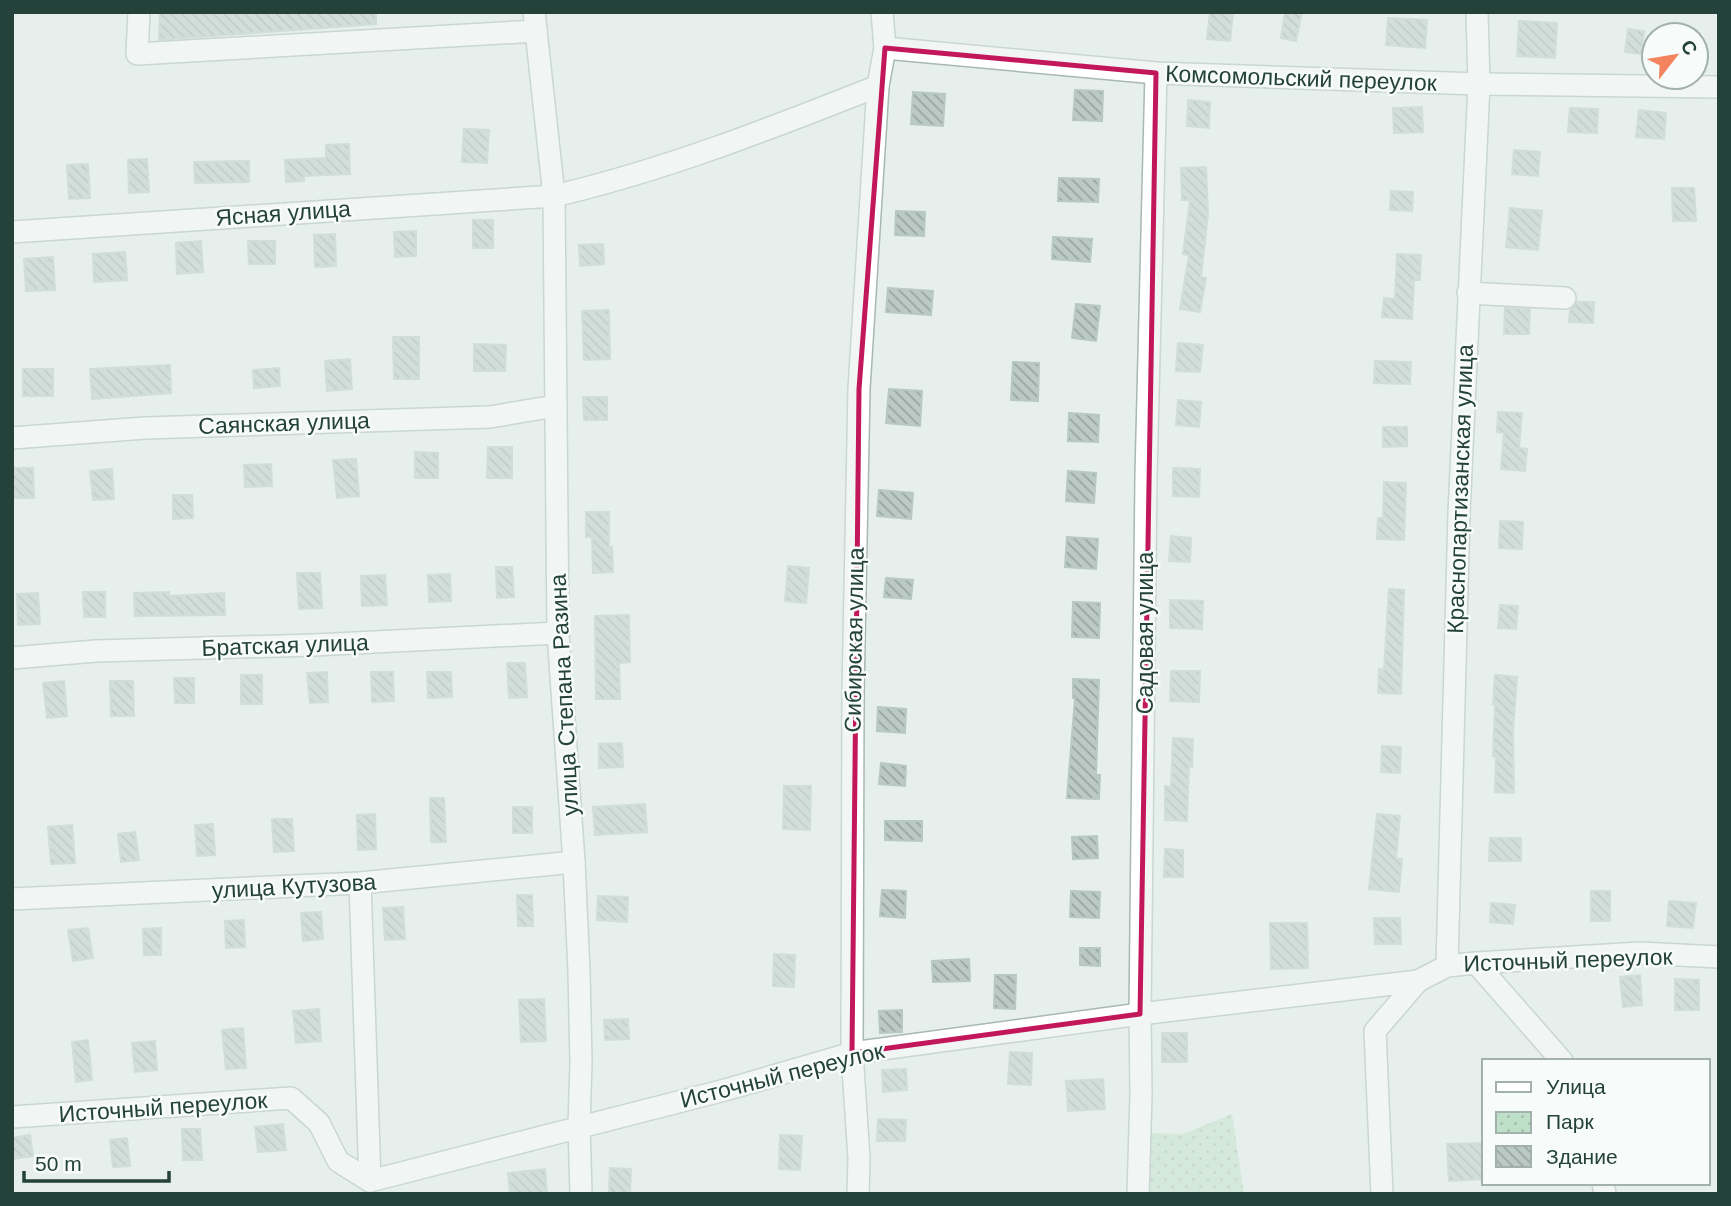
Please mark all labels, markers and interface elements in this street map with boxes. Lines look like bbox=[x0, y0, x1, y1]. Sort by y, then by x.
north arrow bbox=[1640, 21, 1710, 91]
text: С bbox=[1677, 36, 1702, 59]
street label: Комсомольский переулок bbox=[1165, 60, 1438, 96]
street label: Ясная улица bbox=[214, 195, 352, 231]
street label: Краснопартизанская улица bbox=[1442, 343, 1478, 634]
street label: Саянская улица bbox=[198, 407, 370, 439]
street label: Сибирская улица bbox=[839, 547, 869, 733]
street label: Садовая улица bbox=[1132, 551, 1158, 714]
street label: улица Степана Разина bbox=[545, 573, 583, 817]
street label: Братская улица bbox=[201, 629, 369, 661]
street label: улица Кутузова bbox=[211, 869, 377, 903]
street label: Источный переулок bbox=[1463, 943, 1674, 977]
street label: Источный переулок bbox=[677, 1037, 888, 1113]
legend bbox=[1482, 1059, 1710, 1185]
text: Улица bbox=[1546, 1075, 1606, 1098]
street label: Источный переулок bbox=[58, 1087, 269, 1127]
text: Парк bbox=[1546, 1110, 1594, 1133]
scale bar bbox=[24, 1140, 170, 1184]
text: Здание bbox=[1546, 1145, 1618, 1168]
text: 50 m bbox=[35, 1152, 82, 1175]

